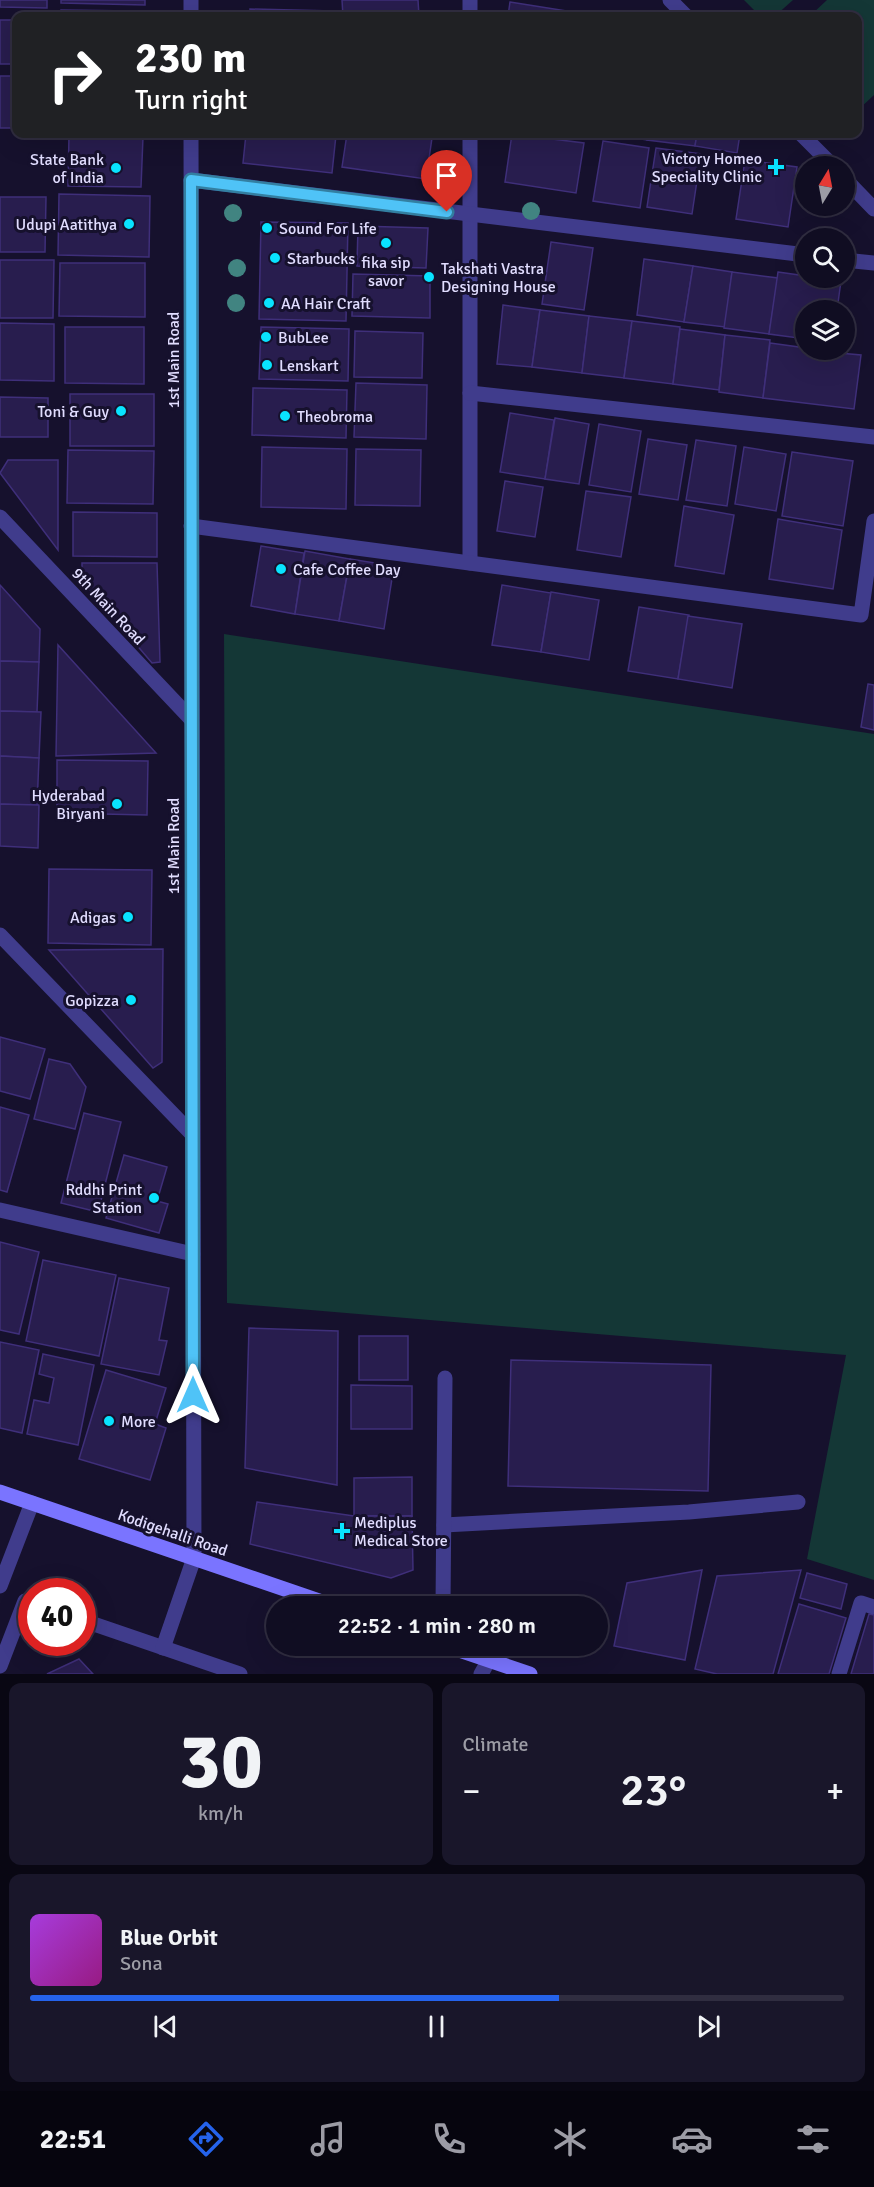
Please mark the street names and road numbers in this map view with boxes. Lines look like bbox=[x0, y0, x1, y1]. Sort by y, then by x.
street label: 1st Main Road bbox=[164, 312, 184, 408]
street label: 9th Main Road bbox=[67, 564, 149, 649]
street label: 1st Main Road bbox=[164, 798, 184, 894]
street label: Kodigehalli Road bbox=[115, 1505, 230, 1561]

